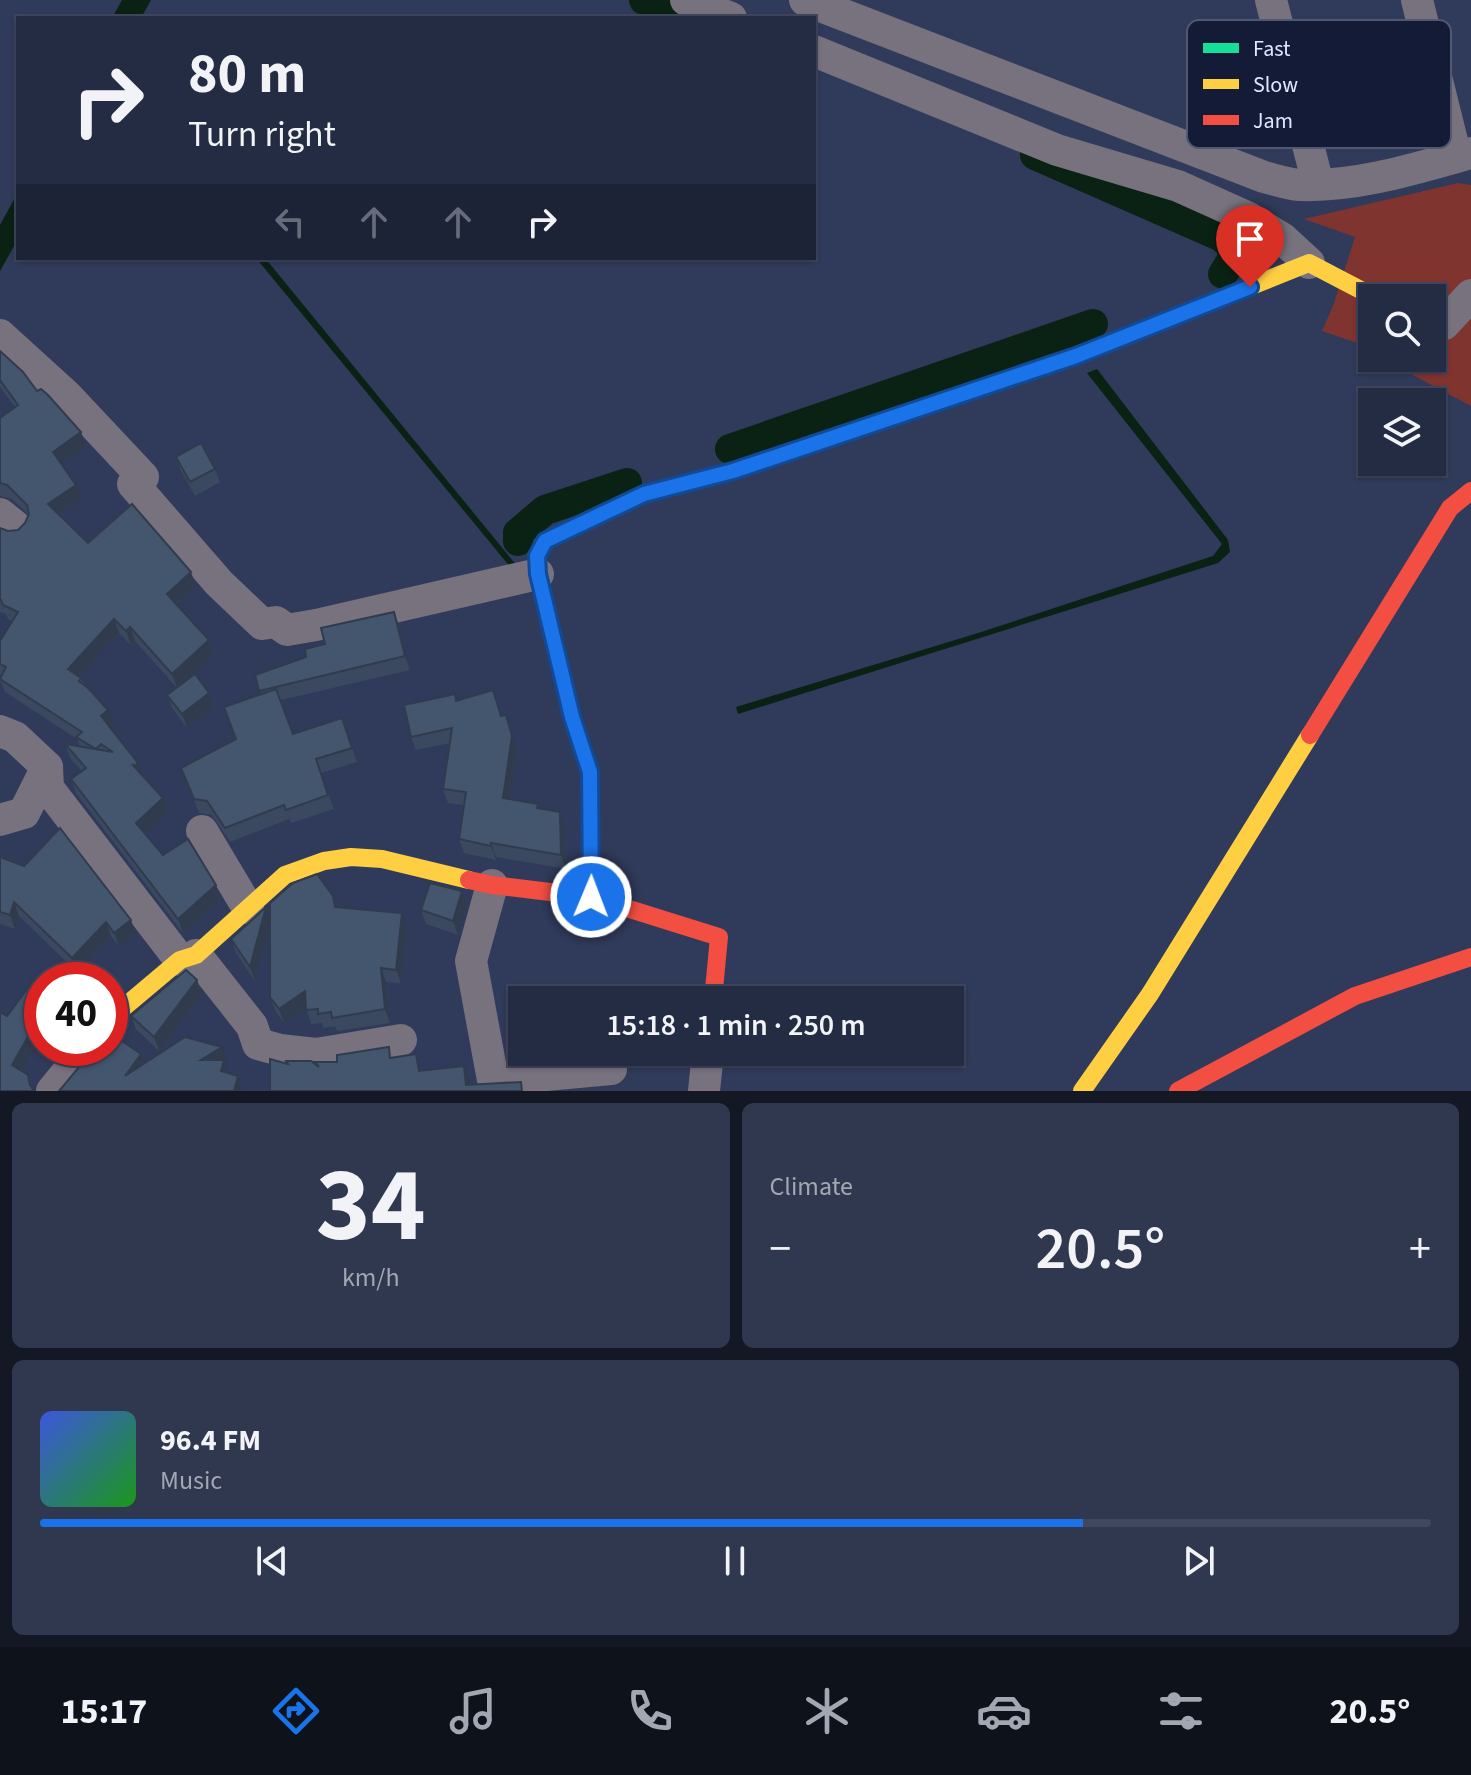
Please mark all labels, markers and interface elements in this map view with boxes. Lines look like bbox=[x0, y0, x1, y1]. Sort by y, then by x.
legend bbox=[1187, 20, 1451, 148]
text: Fast bbox=[1253, 33, 1291, 65]
text: 80 m bbox=[188, 35, 306, 114]
icon: right bbox=[56, 48, 160, 152]
text: Slow bbox=[1253, 69, 1298, 101]
text: Jam bbox=[1253, 105, 1293, 137]
text: Turn right bbox=[188, 109, 336, 160]
icon: left bbox=[268, 200, 312, 244]
icon: ahead bbox=[352, 200, 396, 244]
icon: ahead bbox=[436, 200, 480, 244]
icon: right bbox=[520, 200, 564, 244]
pin bbox=[1216, 205, 1284, 287]
icon: arrive bbox=[1228, 217, 1272, 261]
map controls bbox=[1358, 284, 1446, 476]
button: search bbox=[1358, 284, 1446, 372]
button: layers bbox=[1358, 388, 1446, 476]
position arrow bbox=[549, 855, 633, 939]
speed limit sign: 40 bbox=[24, 962, 128, 1066]
text: 15:18 · 1 min · 250 m bbox=[606, 1004, 866, 1047]
text: 34 bbox=[316, 1133, 426, 1281]
text: Climate bbox=[770, 1168, 853, 1205]
text: 20.5° bbox=[1035, 1207, 1165, 1292]
text: − bbox=[770, 1218, 791, 1281]
text: + bbox=[1409, 1218, 1431, 1281]
text: km/h bbox=[342, 1259, 400, 1296]
text: 96.4 FM bbox=[160, 1419, 261, 1462]
text: Music bbox=[160, 1462, 222, 1499]
icon: previous bbox=[250, 1539, 294, 1583]
icon: pause bbox=[713, 1539, 757, 1583]
icon: next bbox=[1177, 1539, 1221, 1583]
icon: directions bbox=[268, 1683, 324, 1739]
icon: music bbox=[445, 1683, 501, 1739]
icon: phone bbox=[622, 1683, 678, 1739]
icon: climate bbox=[799, 1683, 855, 1739]
icon: car bbox=[976, 1683, 1032, 1739]
icon: filters bbox=[1153, 1683, 1209, 1739]
text: 15:17 bbox=[60, 1686, 147, 1737]
text: 20.5° bbox=[1330, 1686, 1410, 1737]

